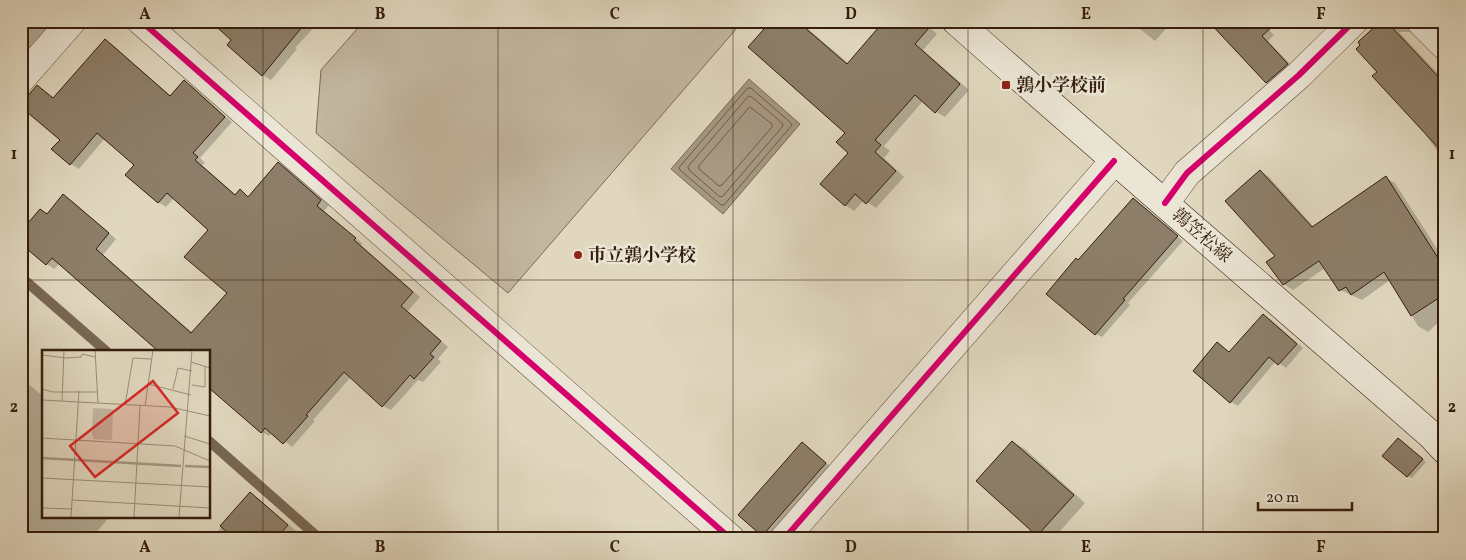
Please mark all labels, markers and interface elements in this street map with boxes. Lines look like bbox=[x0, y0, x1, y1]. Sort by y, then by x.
text: A bbox=[139, 4, 151, 26]
text: B bbox=[375, 4, 386, 26]
text: C bbox=[610, 4, 620, 26]
text: D bbox=[845, 4, 857, 26]
text: E bbox=[1081, 4, 1091, 26]
text: F bbox=[1316, 4, 1326, 26]
place label: 鶉小学校前 bbox=[1016, 74, 1106, 99]
marker: 鶉小学校前 bbox=[1000, 79, 1012, 91]
text: 1 bbox=[11, 144, 17, 166]
text: 1 bbox=[1449, 144, 1455, 166]
street label: 鶉笠松線 bbox=[1166, 203, 1236, 269]
place label: 市立鶉小学校 bbox=[588, 244, 696, 269]
marker: 市立鶉小学校 bbox=[572, 249, 584, 261]
inset map bbox=[42, 350, 210, 518]
text: 2 bbox=[10, 397, 18, 419]
text: 2 bbox=[1448, 397, 1456, 419]
scale bar bbox=[1258, 480, 1352, 512]
text: 20 m bbox=[1266, 488, 1299, 509]
text: A bbox=[139, 537, 151, 559]
text: B bbox=[375, 537, 386, 559]
text: C bbox=[610, 537, 620, 559]
text: D bbox=[845, 537, 857, 559]
text: E bbox=[1081, 537, 1091, 559]
text: F bbox=[1316, 537, 1326, 559]

